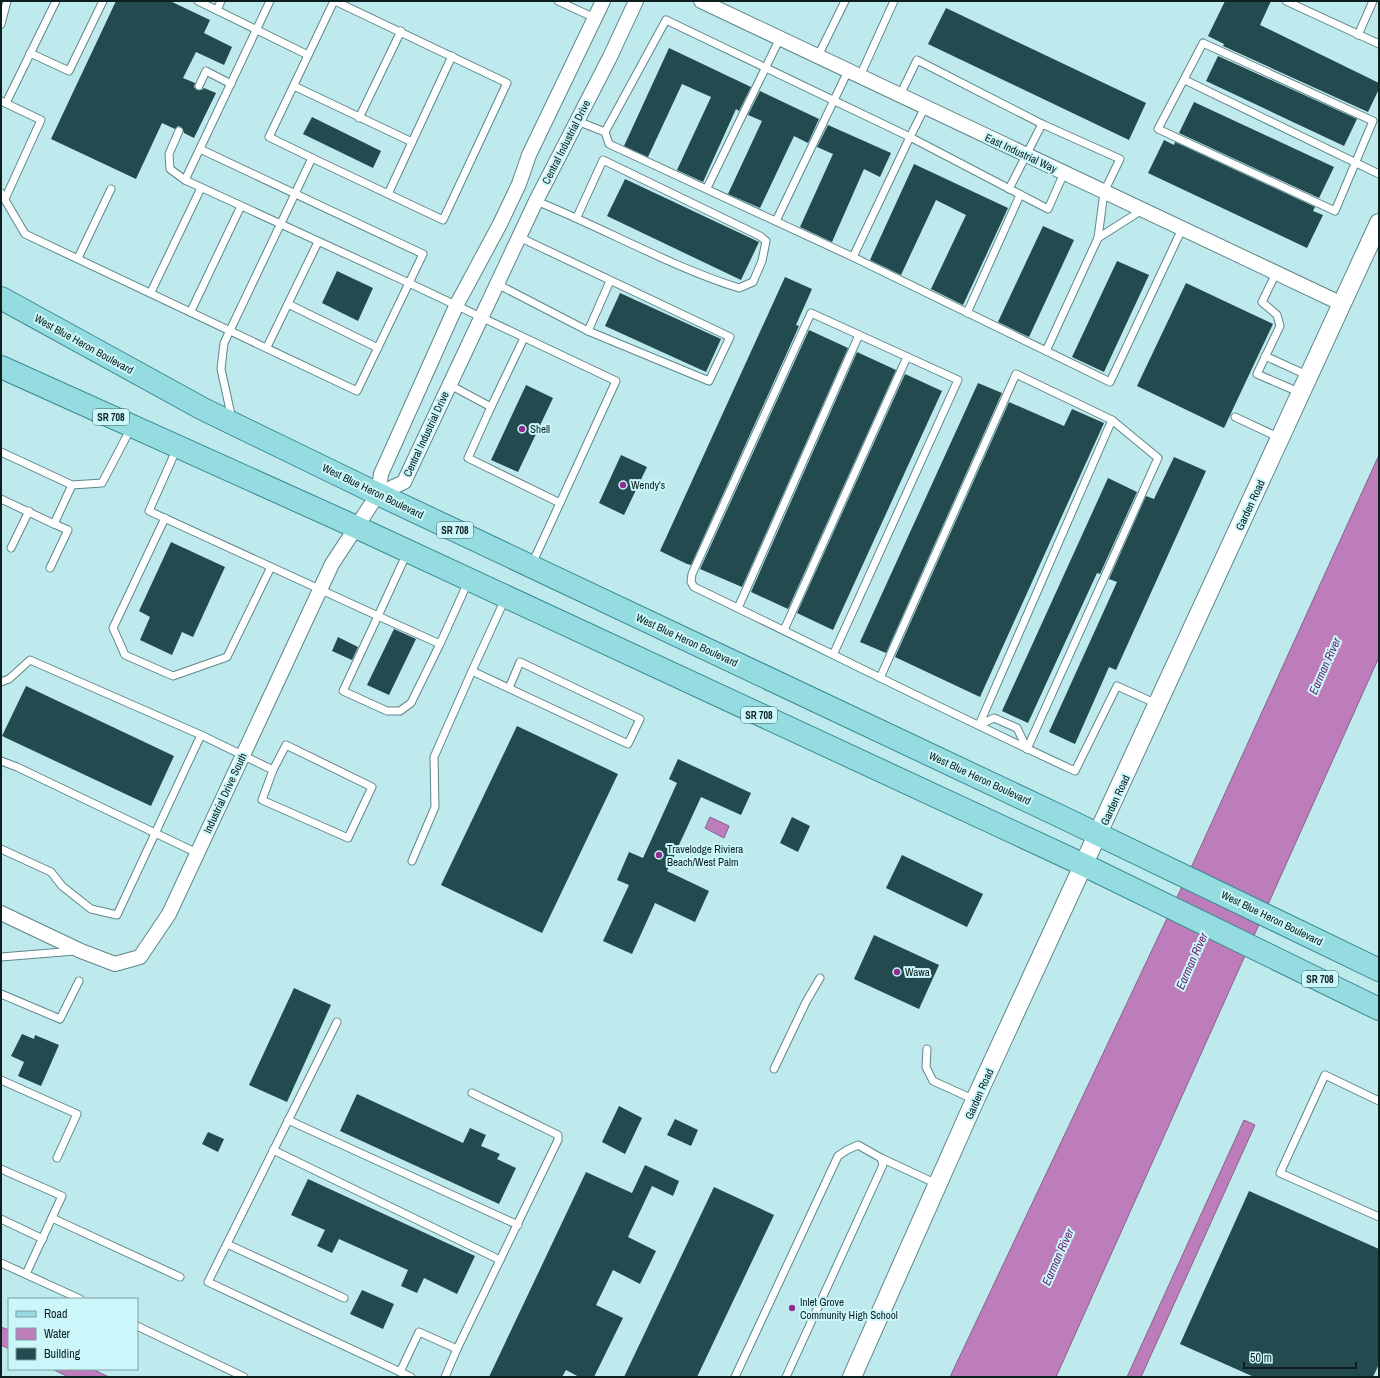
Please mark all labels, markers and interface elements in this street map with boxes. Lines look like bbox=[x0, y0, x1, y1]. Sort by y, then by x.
street label: Central Industrial Drive bbox=[539, 98, 593, 186]
street label: East Industrial Way bbox=[983, 130, 1060, 176]
street label: West Blue Heron Boulevard bbox=[32, 311, 136, 377]
street label: Central Industrial Drive bbox=[400, 389, 452, 479]
road number: SR 708 bbox=[93, 409, 129, 425]
place label: Shell bbox=[530, 422, 550, 436]
marker: Shell bbox=[517, 424, 527, 434]
street label: West Blue Heron Boulevard bbox=[320, 460, 426, 522]
place label: Wendy's bbox=[631, 478, 666, 492]
street label: Garden Road bbox=[1232, 478, 1268, 532]
marker: Wendy's bbox=[618, 480, 628, 490]
road number: SR 708 bbox=[437, 522, 473, 538]
street label: West Blue Heron Boulevard bbox=[634, 610, 740, 670]
water label: Earman River bbox=[1305, 634, 1345, 697]
road number: SR 708 bbox=[741, 707, 777, 723]
street label: West Blue Heron Boulevard bbox=[927, 748, 1033, 808]
street label: Industrial Drive South bbox=[200, 751, 250, 835]
street label: Garden Road bbox=[1097, 773, 1133, 827]
place label: Travelodge Riviera Beach/West Palm bbox=[667, 842, 743, 869]
marker: Travelodge Riviera Beach/West Palm bbox=[654, 850, 664, 860]
street label: West Blue Heron Boulevard bbox=[1219, 887, 1325, 949]
water label: Earman River bbox=[1172, 929, 1212, 992]
place label: Wawa bbox=[905, 965, 930, 979]
marker: Wawa bbox=[892, 967, 902, 977]
road number: SR 708 bbox=[1302, 971, 1338, 987]
street label: Garden Road bbox=[962, 1066, 996, 1122]
water label: Earman River bbox=[1038, 1225, 1078, 1288]
place label: Inlet Grove Community High School bbox=[800, 1295, 898, 1322]
legend bbox=[8, 1298, 138, 1370]
marker: Inlet Grove Community High School bbox=[787, 1303, 797, 1313]
text: Road bbox=[44, 1306, 68, 1322]
text: Water bbox=[44, 1326, 71, 1342]
scale bar bbox=[1244, 1344, 1356, 1370]
text: Building bbox=[44, 1346, 81, 1362]
text: 50 m bbox=[1250, 1350, 1272, 1366]

